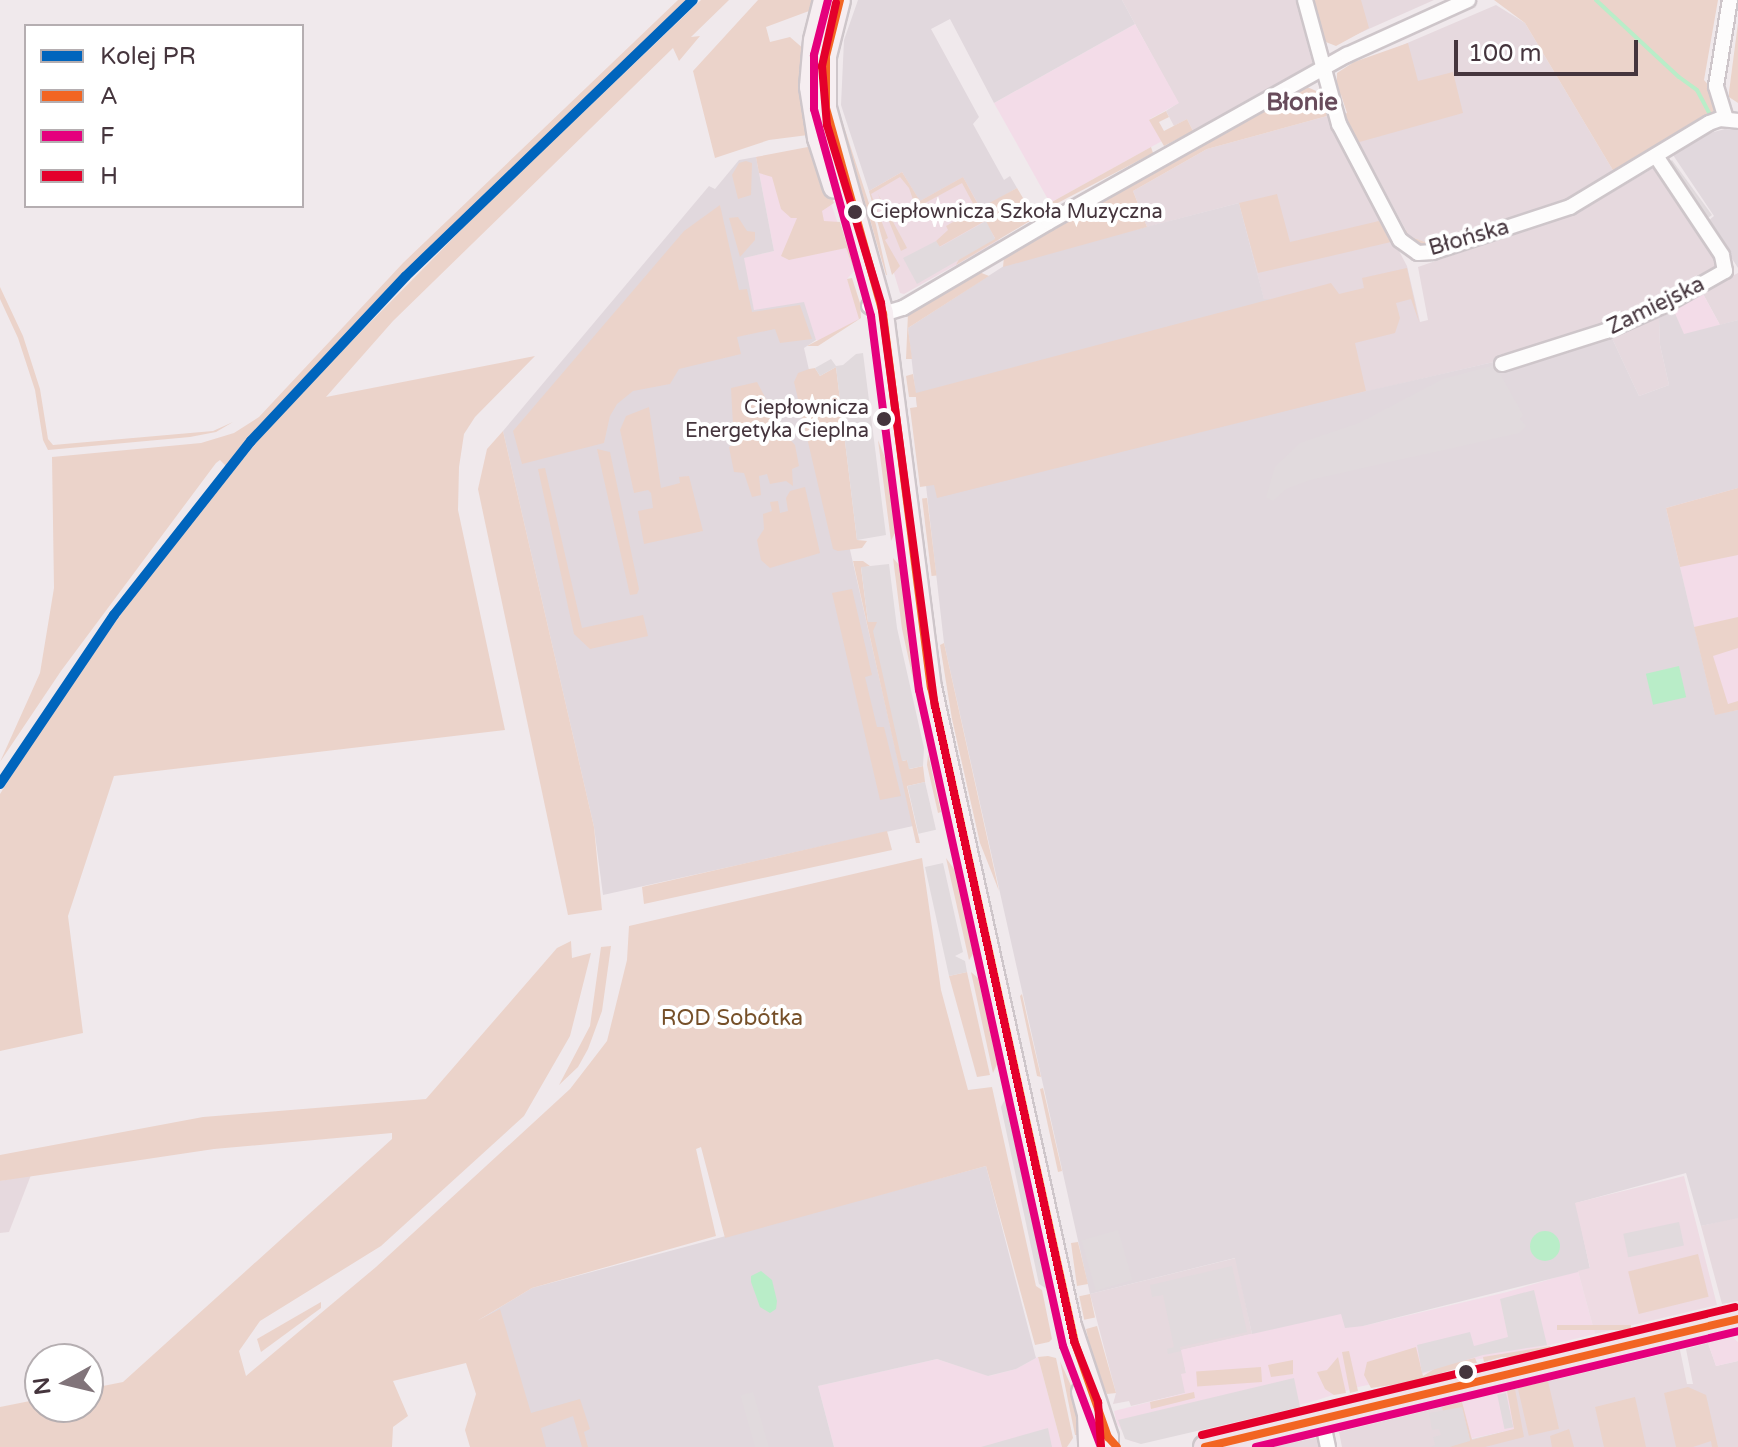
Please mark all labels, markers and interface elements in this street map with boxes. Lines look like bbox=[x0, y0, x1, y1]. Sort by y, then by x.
legend bbox=[24, 24, 304, 208]
scale bar bbox=[1458, 24, 1642, 74]
text: 100 m bbox=[1468, 39, 1542, 68]
text: Kolej PR bbox=[100, 42, 196, 71]
text: A bbox=[100, 82, 118, 111]
district label: Błonie bbox=[1266, 89, 1338, 117]
text: F bbox=[100, 122, 115, 151]
text: H bbox=[100, 162, 118, 191]
place label: Ciepłownicza Szkoła Muzyczna bbox=[870, 200, 1163, 224]
marker: Ciepłownicza Szkoła Muzyczna bbox=[847, 204, 863, 220]
street label: Błońska bbox=[1426, 214, 1512, 262]
street label: Zamiejska bbox=[1603, 271, 1709, 341]
place label: Ciepłownicza Energetyka Cieplna bbox=[685, 396, 869, 443]
marker: Ciepłownicza Energetyka Cieplna bbox=[876, 411, 892, 427]
park label: ROD Sobótka bbox=[661, 1006, 803, 1032]
north arrow bbox=[24, 1343, 104, 1423]
unlabelled marker bbox=[1458, 1364, 1474, 1380]
text: N bbox=[28, 1376, 56, 1397]

